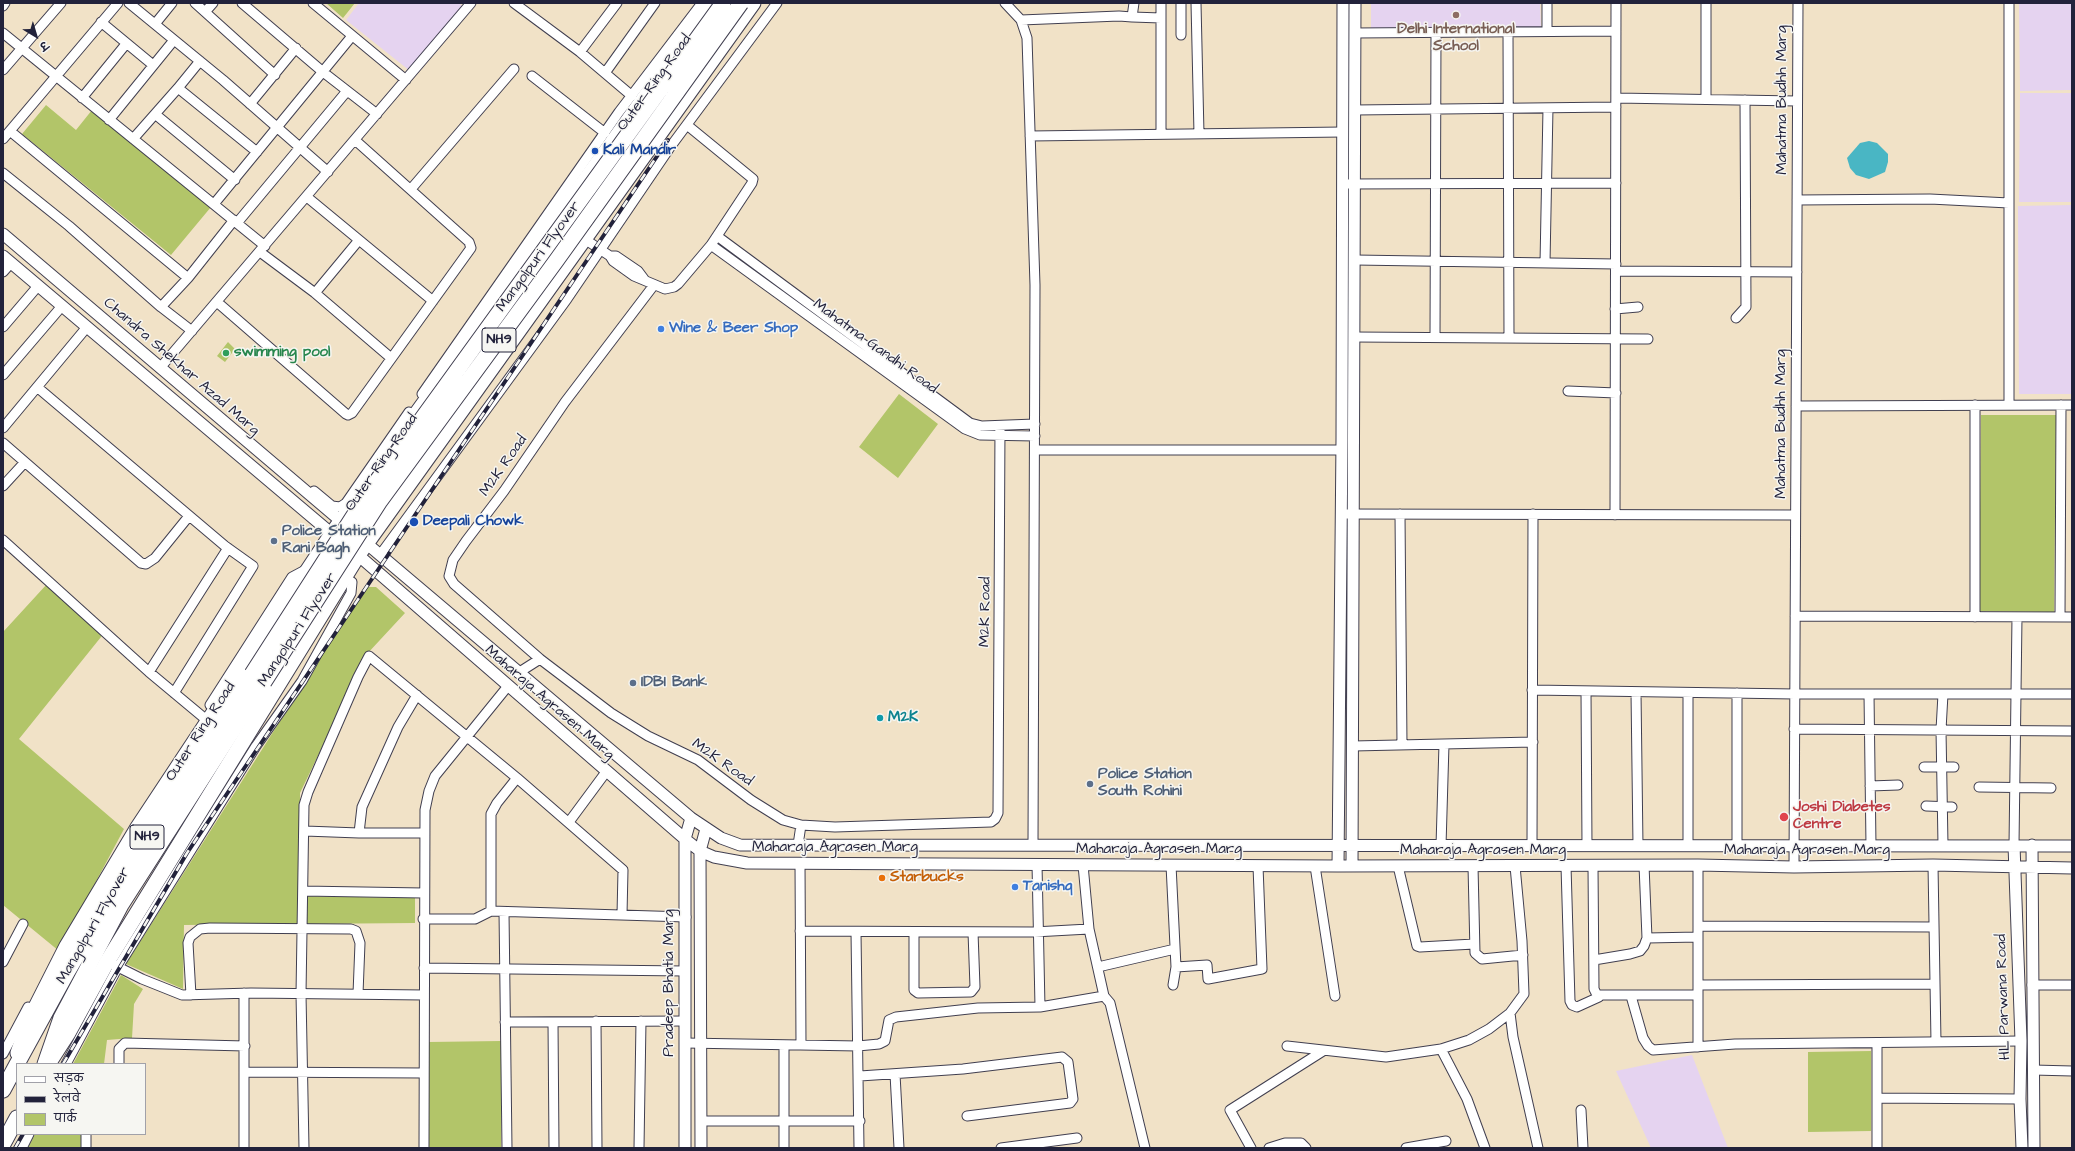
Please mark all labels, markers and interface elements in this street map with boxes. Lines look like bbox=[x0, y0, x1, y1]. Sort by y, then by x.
marker: Delhi International School bbox=[1451, 10, 1461, 20]
north arrow bbox=[16, 16, 56, 56]
place label: Delhi International School bbox=[1397, 21, 1515, 56]
street label: Mahatma Budhh Marg bbox=[1774, 25, 1792, 175]
street label: Outer Ring Road bbox=[614, 31, 696, 135]
text: उ bbox=[36, 38, 51, 54]
place label: Kali Mandir bbox=[603, 142, 676, 160]
marker: Kali Mandir bbox=[590, 146, 600, 156]
street label: Mangolpuri Flyover bbox=[493, 198, 585, 316]
street label: Chandra Shekhar Azad Marg bbox=[99, 294, 263, 440]
street label: Mahatma Gandhi Road bbox=[809, 296, 941, 398]
place label: Wine & Beer Shop bbox=[669, 320, 798, 338]
marker: Wine & Beer Shop bbox=[656, 324, 666, 334]
road number: NH9 bbox=[482, 328, 516, 352]
place label: swimming pool bbox=[234, 344, 330, 362]
marker: swimming pool bbox=[221, 348, 231, 358]
street label: Mahatma Budhh Marg bbox=[1773, 349, 1791, 499]
street label: Outer Ring Road bbox=[342, 411, 422, 515]
street label: M2K Road bbox=[476, 432, 532, 500]
place label: Deepali Chowk bbox=[423, 513, 523, 531]
marker: Deepali Chowk bbox=[408, 516, 420, 528]
place label: Police Station Rani Bagh bbox=[282, 523, 376, 558]
marker: Police Station Rani Bagh bbox=[269, 536, 279, 546]
street label: Mangolpuri Flyover bbox=[254, 570, 342, 690]
street label: M2K Road bbox=[976, 577, 996, 647]
street label: Maharaja Agrasen Marg bbox=[481, 642, 617, 764]
place label: IDBI Bank bbox=[641, 674, 707, 692]
marker: IDBI Bank bbox=[628, 678, 638, 688]
street label: Outer Ring Road bbox=[162, 679, 240, 785]
place label: M2K bbox=[888, 709, 918, 727]
marker: M2K bbox=[875, 713, 885, 723]
street label: M2K Road bbox=[688, 735, 756, 791]
place label: Police Station South Rohini bbox=[1098, 766, 1192, 801]
marker: Police Station South Rohini bbox=[1085, 779, 1095, 789]
place label: Joshi Diabetes Centre bbox=[1793, 799, 1890, 834]
marker: Joshi Diabetes Centre bbox=[1778, 811, 1790, 823]
road number: NH9 bbox=[130, 825, 164, 849]
street label: Maharaja Agrasen Marg bbox=[752, 839, 918, 857]
street label: Maharaja Agrasen Marg bbox=[1076, 841, 1242, 859]
street label: Maharaja Agrasen Marg bbox=[1400, 842, 1566, 860]
street label: Maharaja Agrasen Marg bbox=[1724, 842, 1890, 860]
street label: Mangolpuri Flyover bbox=[53, 864, 135, 988]
place label: Starbucks bbox=[890, 869, 964, 887]
marker: Starbucks bbox=[877, 873, 887, 883]
place label: Tanishq bbox=[1023, 878, 1072, 896]
marker: Tanishq bbox=[1010, 882, 1020, 892]
street label: Pradeep Bhatia Marg bbox=[661, 909, 679, 1057]
street label: HL Parwana Road bbox=[1993, 934, 2015, 1060]
legend bbox=[16, 1063, 146, 1135]
text: सड़क bbox=[54, 1070, 84, 1087]
text: रेलवे bbox=[54, 1090, 80, 1107]
text: पार्क bbox=[54, 1110, 77, 1127]

